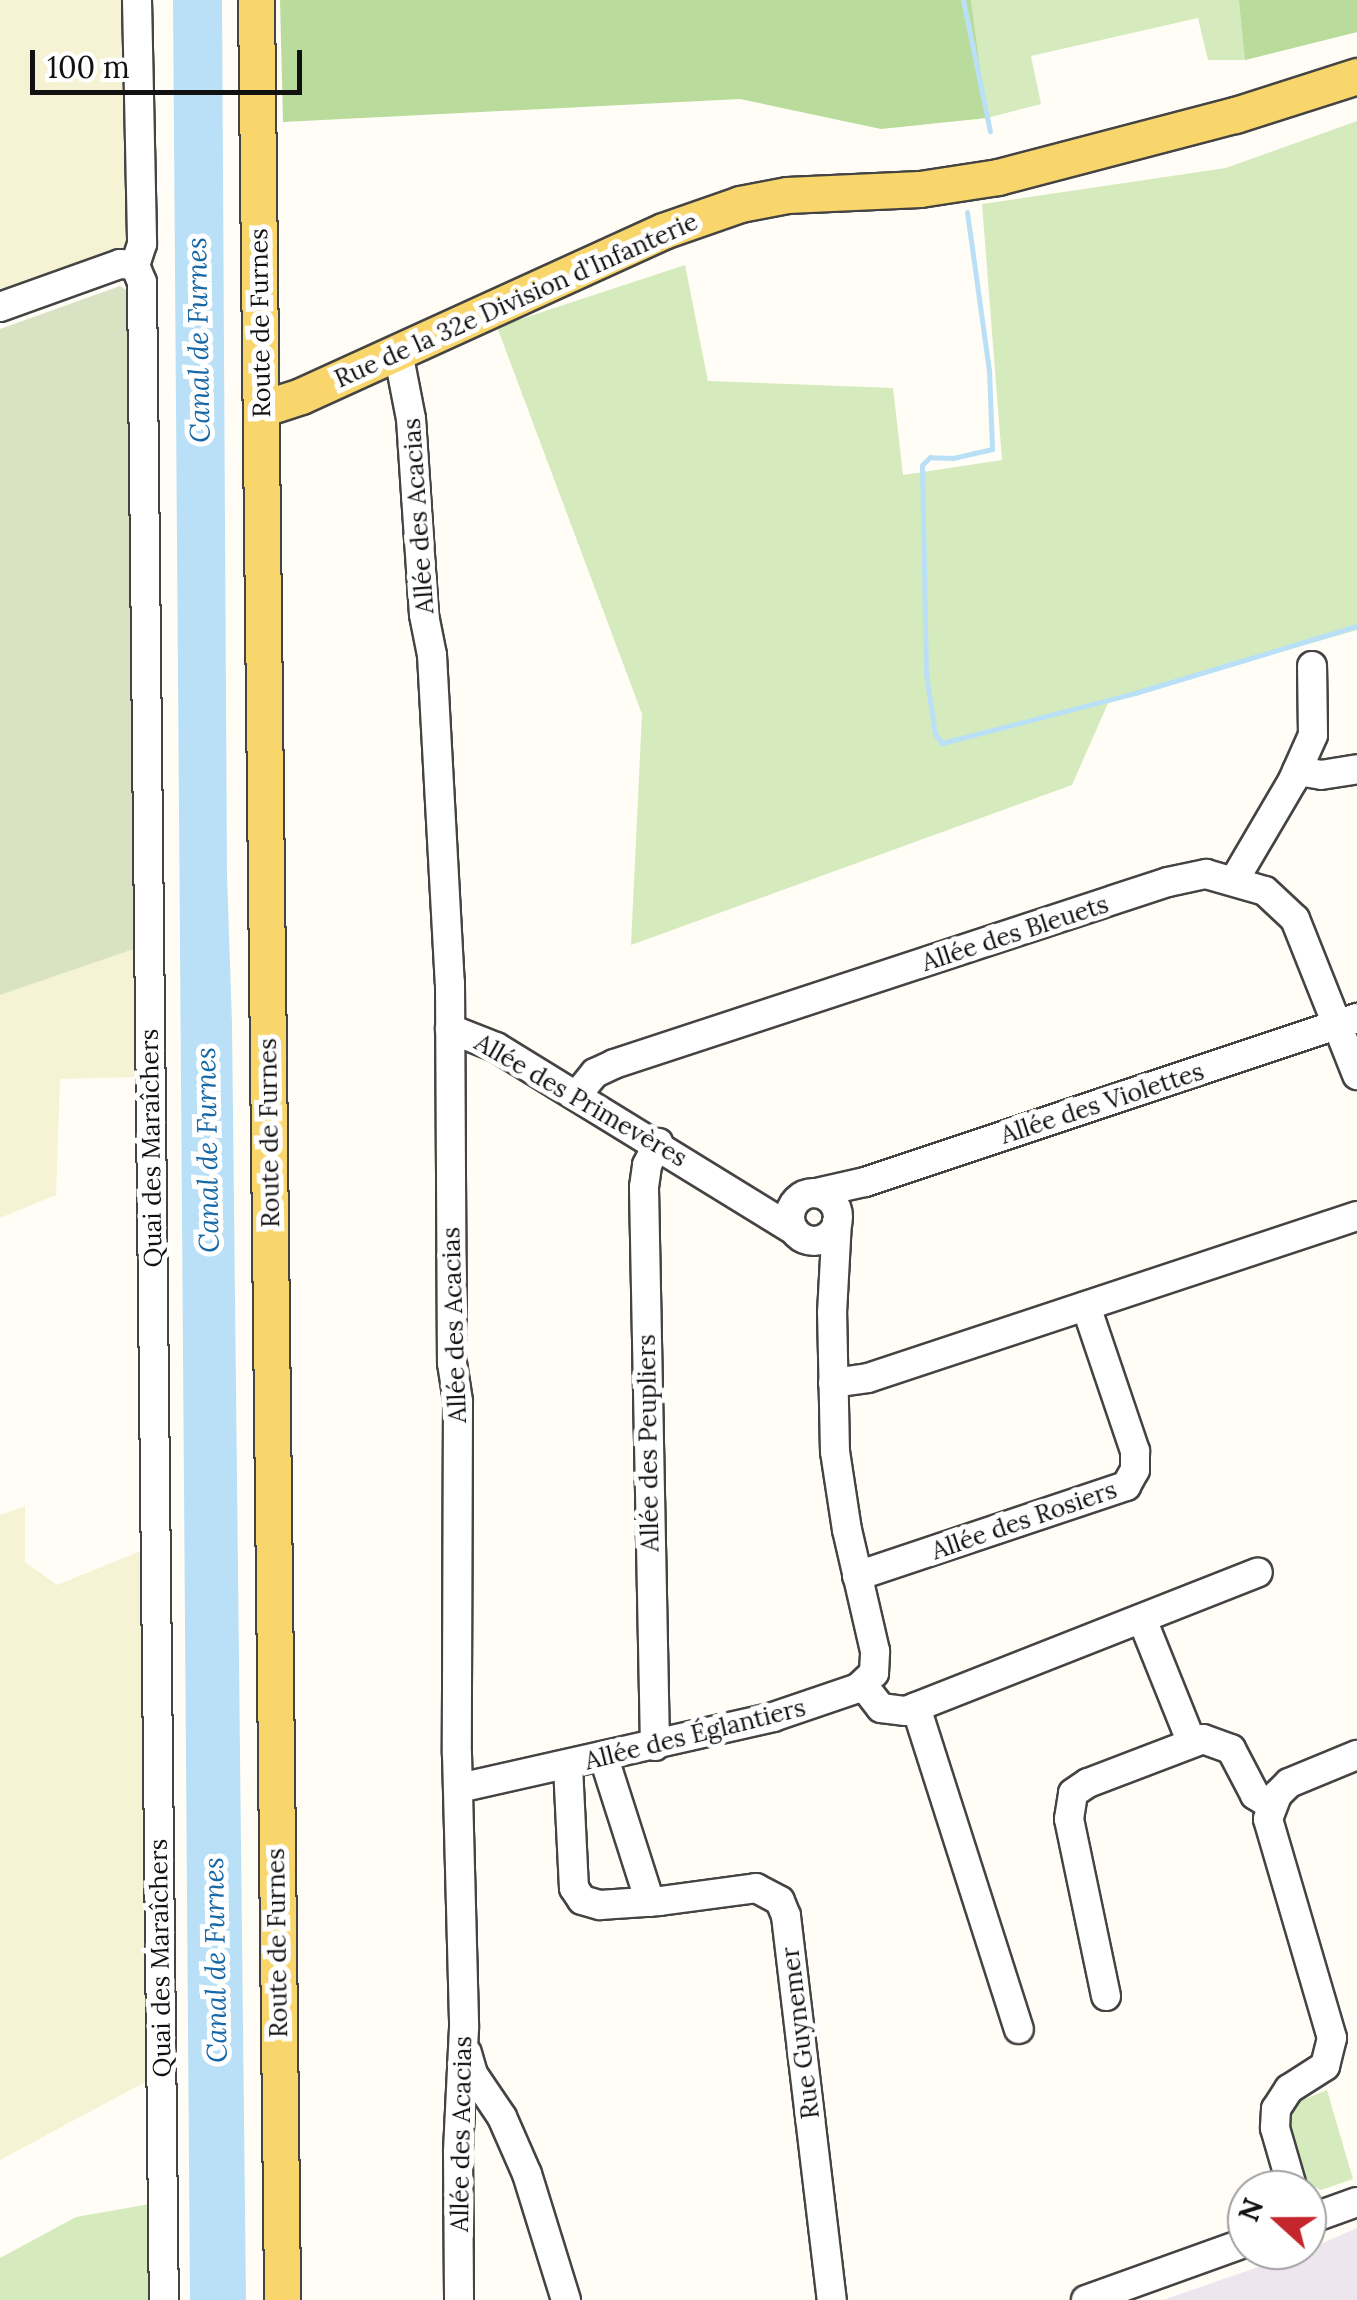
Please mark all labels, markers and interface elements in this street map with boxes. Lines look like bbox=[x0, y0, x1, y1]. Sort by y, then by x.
scale bar bbox=[35, 30, 308, 92]
text: 100 m bbox=[47, 48, 130, 86]
street label: Rue de la 32e Division d'Infanterie bbox=[330, 206, 702, 394]
street label: Route de Furnes bbox=[243, 228, 277, 418]
water label: Canal de Furnes bbox=[179, 237, 217, 443]
street label: Allée des Acacias bbox=[396, 417, 440, 615]
street label: Allée des Bleuets bbox=[918, 889, 1112, 977]
street label: Allée des Primevères bbox=[470, 1027, 692, 1173]
street label: Quai des Maraîchers bbox=[134, 1028, 168, 1268]
street label: Route de Furnes bbox=[252, 1038, 286, 1228]
water label: Canal de Furnes bbox=[188, 1047, 226, 1253]
street label: Allée des Violettes bbox=[997, 1056, 1207, 1150]
street label: Allée des Acacias bbox=[436, 1227, 472, 1423]
street label: Allée des Peupliers bbox=[631, 1334, 665, 1552]
street label: Allée des Rosiers bbox=[927, 1474, 1121, 1566]
street label: Allée des Églantiers bbox=[581, 1692, 809, 1776]
street label: Quai des Maraîchers bbox=[143, 1838, 177, 2078]
street label: Route de Furnes bbox=[260, 1848, 294, 2038]
water label: Canal de Furnes bbox=[196, 1857, 234, 2063]
street label: Rue Guynemer bbox=[775, 1945, 825, 2121]
street label: Allée des Acacias bbox=[444, 2036, 478, 2232]
north arrow bbox=[1227, 2170, 1327, 2270]
text: N bbox=[1230, 2193, 1272, 2227]

